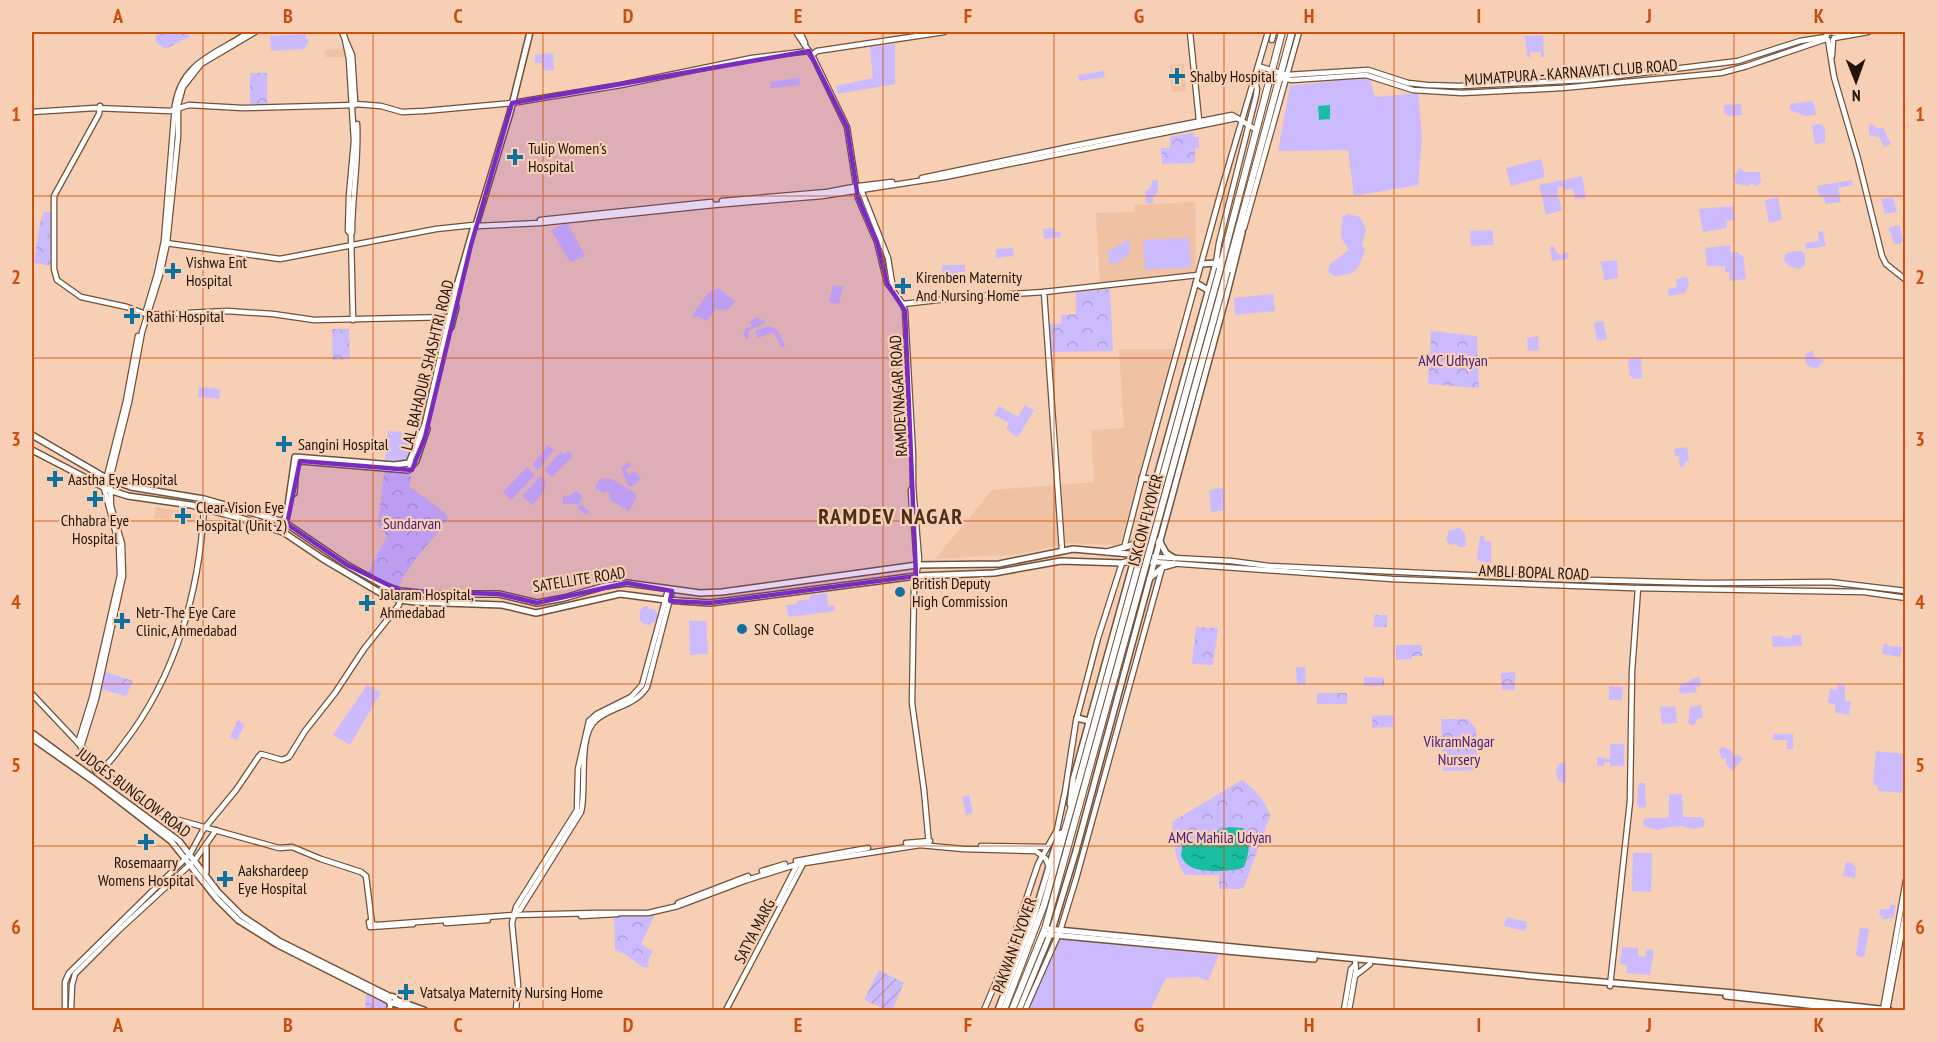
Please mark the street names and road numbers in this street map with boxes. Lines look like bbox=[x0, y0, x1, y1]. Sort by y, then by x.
street label: MUMATPURA - KARNAVATI CLUB ROAD bbox=[1464, 55, 1678, 89]
street label: LAL BAHADUR SHASHTRI ROAD bbox=[396, 278, 458, 452]
street label: RAMDEVNAGAR ROAD bbox=[885, 335, 911, 457]
street label: ISKCON FLYOVER bbox=[1123, 471, 1167, 568]
street label: AMBLI BOPAL ROAD bbox=[1478, 560, 1590, 584]
street label: SATELLITE ROAD bbox=[531, 562, 627, 596]
street label: JUDGES BUNGLOW ROAD bbox=[72, 742, 195, 841]
street label: PAKWAN FLYOVER bbox=[987, 894, 1041, 996]
street label: SATYA MARG bbox=[729, 895, 779, 967]

